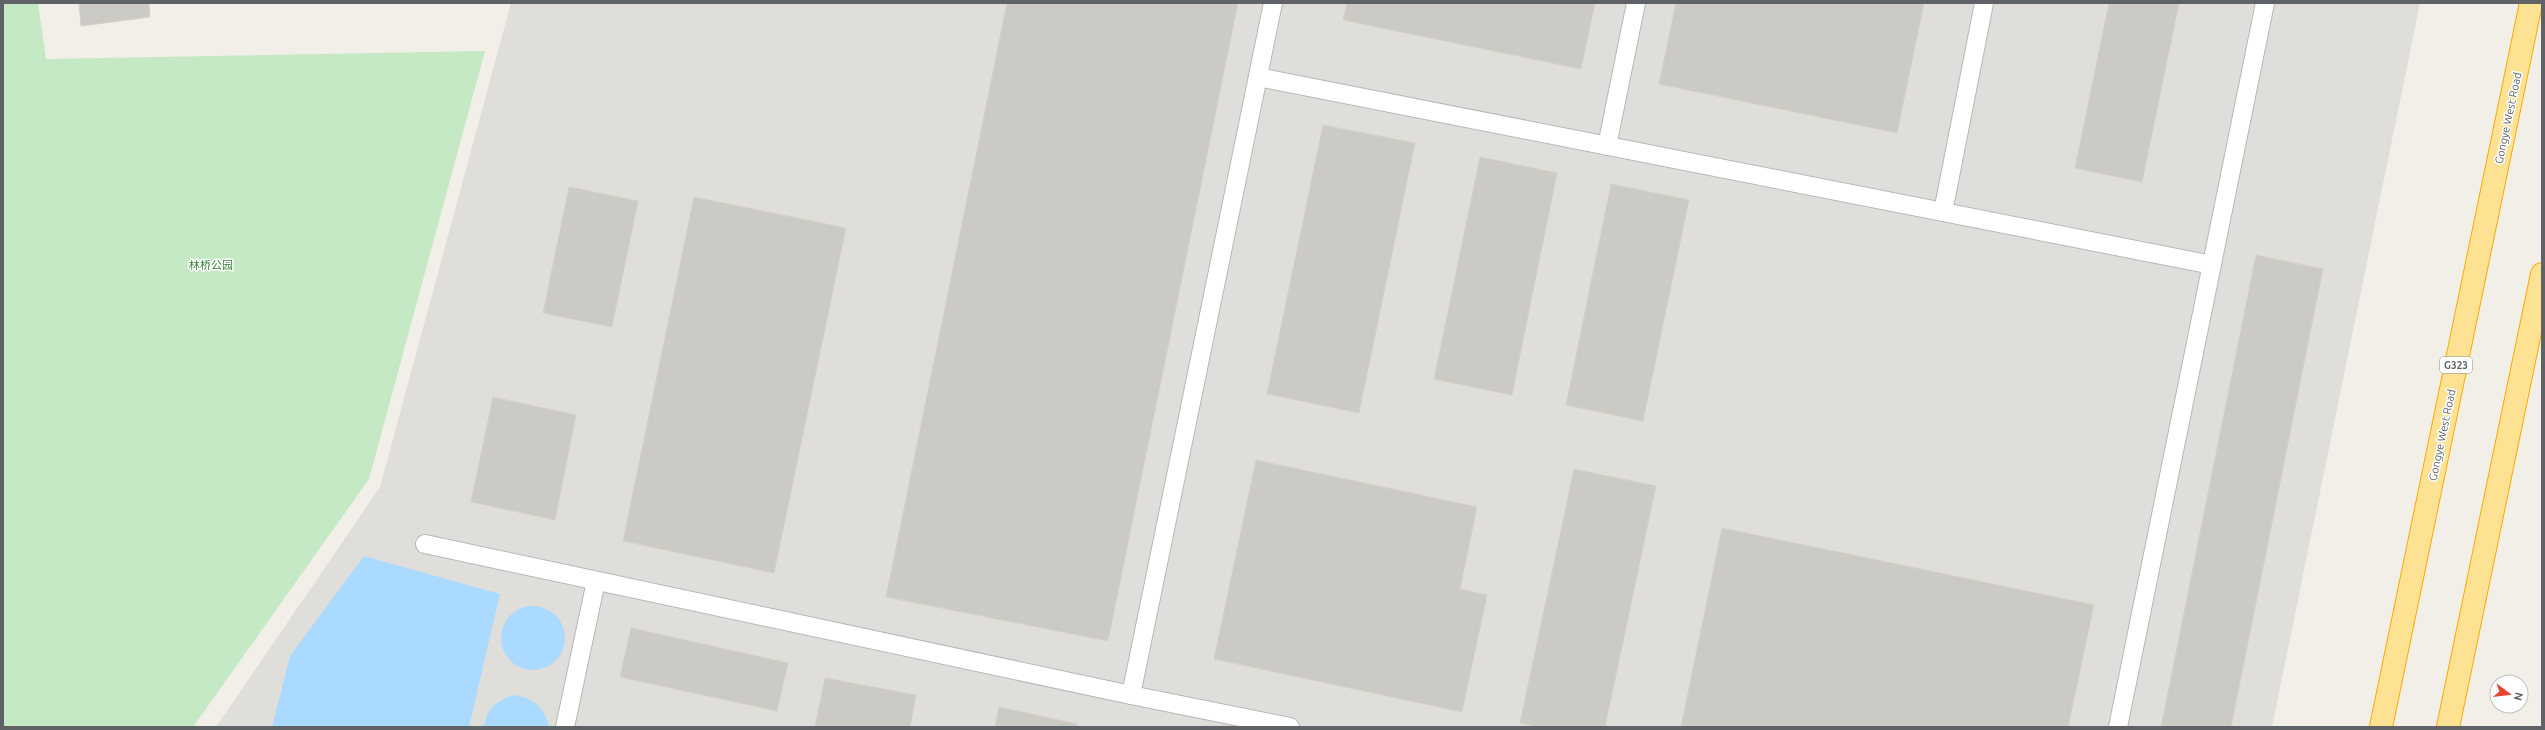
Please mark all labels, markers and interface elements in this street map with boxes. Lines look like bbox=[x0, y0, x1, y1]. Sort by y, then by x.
street label: Gongye West Road bbox=[2492, 71, 2524, 165]
park label: 林桥公园 bbox=[189, 259, 233, 271]
road number: G323 bbox=[2440, 357, 2472, 373]
street label: Gongye West Road bbox=[2426, 388, 2458, 482]
north arrow bbox=[2489, 674, 2529, 714]
text: N bbox=[2512, 691, 2526, 702]

